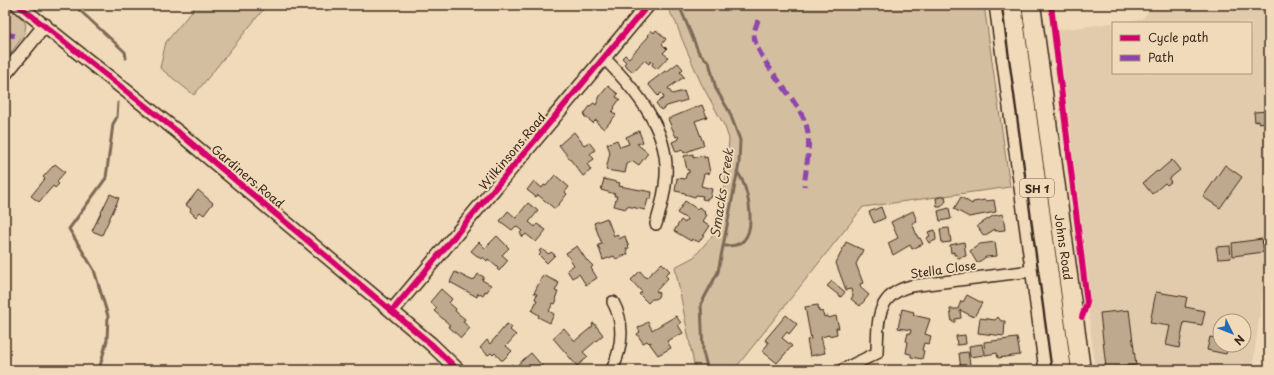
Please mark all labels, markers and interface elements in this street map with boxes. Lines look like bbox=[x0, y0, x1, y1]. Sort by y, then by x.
legend bbox=[1112, 22, 1252, 74]
text: Cycle path bbox=[1148, 28, 1209, 46]
text: Path bbox=[1148, 48, 1174, 66]
street label: Wilkinsons Road bbox=[474, 109, 550, 193]
street label: Gardiners Road bbox=[208, 140, 288, 212]
water label: Smacks Creek bbox=[705, 146, 738, 239]
road number: SH 1 bbox=[1020, 179, 1054, 197]
street label: Johns Road bbox=[1050, 213, 1078, 281]
street label: Stella Close bbox=[909, 255, 977, 283]
north arrow bbox=[1212, 313, 1252, 353]
text: N bbox=[1230, 331, 1249, 349]

